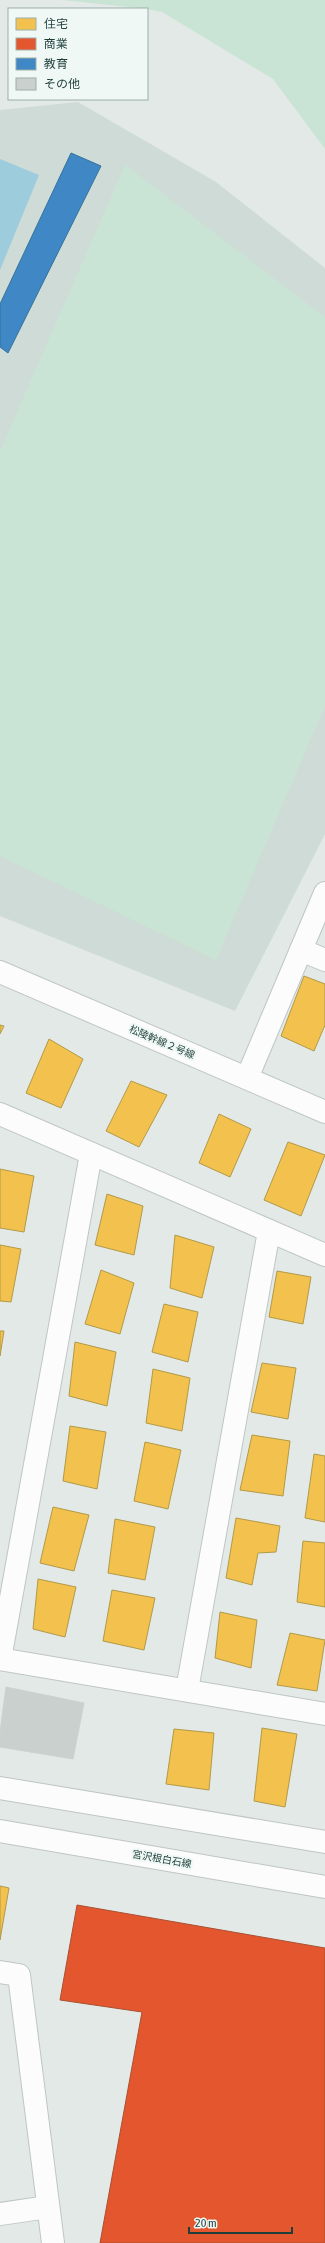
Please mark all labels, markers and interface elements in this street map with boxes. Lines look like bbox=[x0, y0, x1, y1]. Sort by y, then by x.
legend bbox=[8, 8, 148, 100]
text: 住宅 bbox=[44, 17, 68, 31]
text: 商業 bbox=[44, 37, 68, 51]
text: 教育 bbox=[44, 57, 68, 71]
text: その他 bbox=[44, 77, 80, 91]
street label: 松陵幹線２号線 bbox=[128, 1023, 196, 1061]
street label: 宮沢根白石線 bbox=[132, 1848, 192, 1870]
scale bar bbox=[189, 2209, 292, 2235]
text: 20 m bbox=[195, 2216, 217, 2230]

